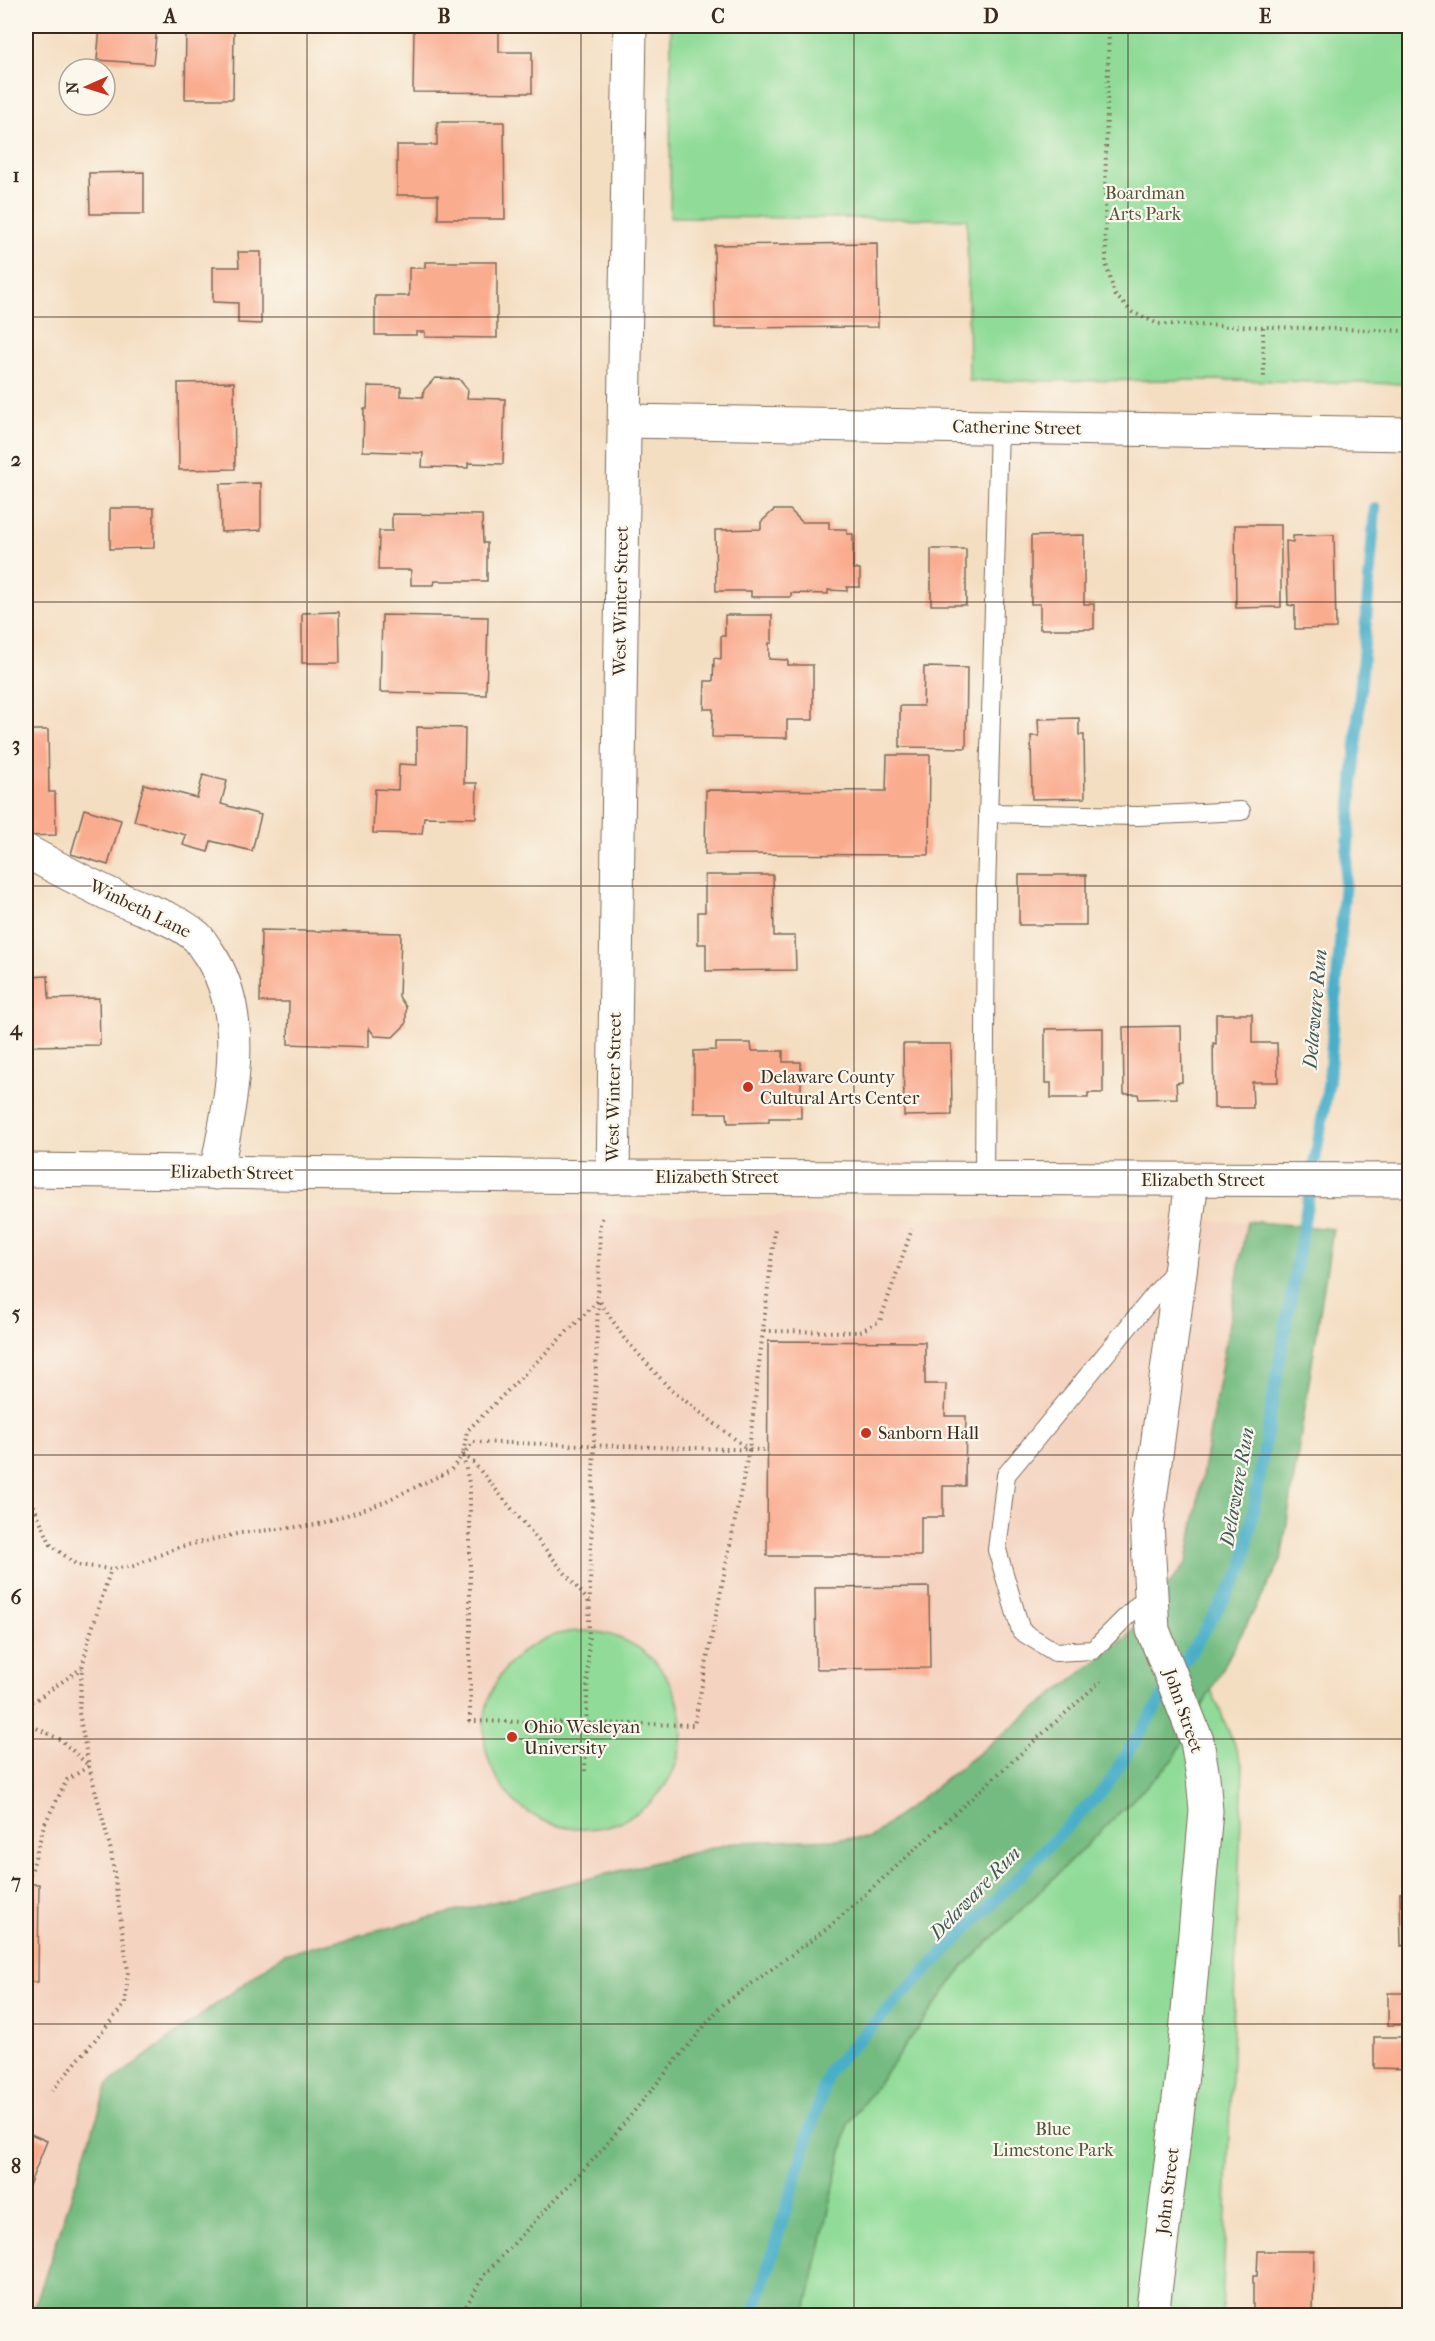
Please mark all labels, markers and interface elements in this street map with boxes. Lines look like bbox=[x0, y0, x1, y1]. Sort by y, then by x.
text: A bbox=[162, 5, 178, 28]
text: B bbox=[437, 5, 451, 28]
text: C bbox=[711, 5, 725, 28]
text: D bbox=[983, 5, 999, 28]
text: E bbox=[1259, 5, 1271, 28]
north arrow bbox=[57, 57, 117, 117]
text: N bbox=[63, 80, 82, 94]
text: 1 bbox=[12, 164, 20, 187]
park label: Boardman Arts Park bbox=[1105, 183, 1186, 225]
street label: Catherine Street bbox=[952, 416, 1082, 440]
text: 2 bbox=[11, 448, 21, 471]
street label: West Winter Street bbox=[609, 525, 633, 677]
text: 3 bbox=[12, 733, 20, 756]
street label: Winbeth Lane bbox=[85, 875, 194, 943]
water label: Delaware Run bbox=[1298, 948, 1332, 1072]
street label: West Winter Street bbox=[602, 1011, 626, 1163]
text: 4 bbox=[9, 1017, 23, 1041]
place label: Delaware County Cultural Arts Center bbox=[760, 1067, 920, 1109]
marker: Delaware County Cultural Arts Center bbox=[741, 1080, 755, 1094]
street label: Elizabeth Street bbox=[170, 1161, 295, 1185]
street label: Elizabeth Street bbox=[655, 1167, 779, 1188]
street label: Elizabeth Street bbox=[1141, 1170, 1265, 1191]
text: 5 bbox=[12, 1302, 21, 1325]
place label: Sanborn Hall bbox=[878, 1423, 979, 1444]
marker: Sanborn Hall bbox=[859, 1426, 873, 1440]
water label: Delaware Run bbox=[1215, 1426, 1259, 1550]
text: 6 bbox=[11, 1586, 23, 1609]
street label: John Street bbox=[1158, 1664, 1207, 1756]
place label: Ohio Wesleyan University bbox=[524, 1717, 641, 1759]
marker: Ohio Wesleyan University bbox=[505, 1730, 519, 1744]
water label: Delaware Run bbox=[923, 1842, 1025, 1946]
text: 7 bbox=[10, 1870, 21, 1893]
park label: Blue Limestone Park bbox=[993, 2119, 1114, 2161]
street label: John Street bbox=[1152, 2146, 1184, 2238]
text: 8 bbox=[11, 2155, 21, 2178]

